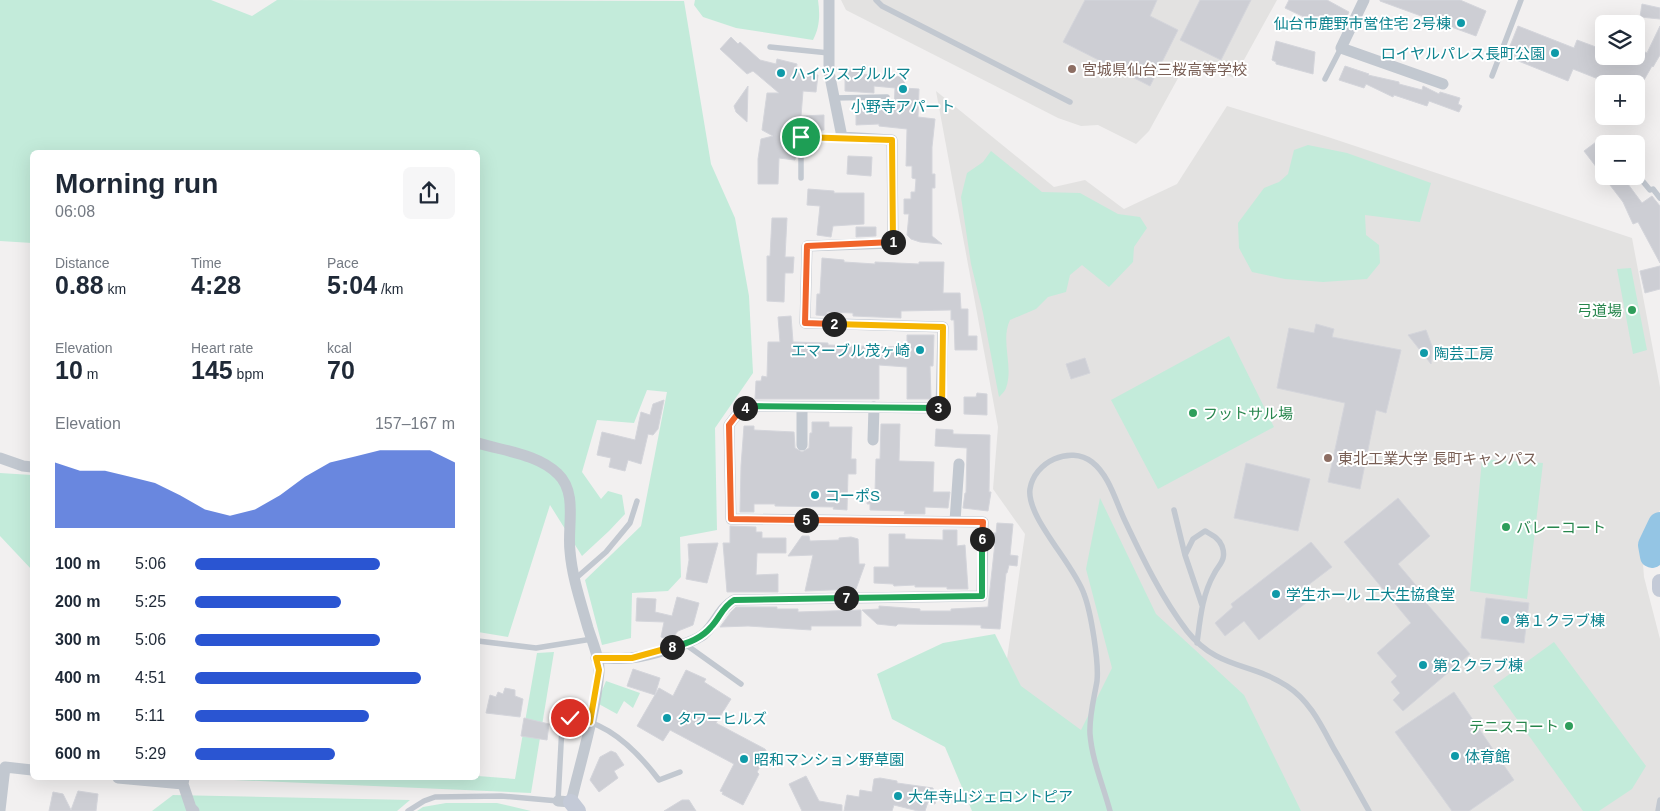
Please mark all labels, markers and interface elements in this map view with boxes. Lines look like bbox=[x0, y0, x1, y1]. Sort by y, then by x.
place label: 仙台市鹿野市営住宅 2号棟 bbox=[1273, 15, 1451, 32]
map controls bbox=[1595, 15, 1645, 185]
button: layers bbox=[1595, 15, 1645, 65]
marker: 仙台市鹿野市営住宅 2号棟 bbox=[1455, 17, 1467, 29]
place label: ロイヤルパレス長町公園 bbox=[1380, 45, 1545, 62]
marker: ロイヤルパレス長町公園 bbox=[1549, 47, 1561, 59]
place label: 宮城県仙台三桜高等学校 bbox=[1082, 61, 1247, 78]
marker: 宮城県仙台三桜高等学校 bbox=[1066, 63, 1078, 75]
place label: ハイツスプルルマ bbox=[791, 65, 911, 82]
marker: ハイツスプルルマ bbox=[775, 67, 787, 79]
button: + bbox=[1595, 75, 1645, 125]
marker: 小野寺アパート bbox=[897, 83, 909, 95]
place label: 小野寺アパート bbox=[851, 98, 955, 115]
pin bbox=[780, 116, 822, 158]
icon: arrive bbox=[787, 123, 815, 151]
button: − bbox=[1595, 135, 1645, 185]
button: share bbox=[403, 167, 455, 219]
text: Morning run bbox=[55, 168, 218, 199]
text: 06:08 bbox=[55, 203, 95, 220]
pin: 1 bbox=[880, 230, 906, 254]
text: 1 bbox=[890, 234, 897, 250]
text: Distance bbox=[55, 255, 109, 271]
text: Time bbox=[191, 255, 222, 271]
text: Pace bbox=[327, 255, 359, 271]
text: 0.88 bbox=[55, 271, 104, 299]
text: 4:28 bbox=[191, 271, 241, 299]
text: 5:04 bbox=[327, 271, 377, 299]
text: km bbox=[104, 281, 126, 297]
text: /km bbox=[377, 281, 404, 297]
place label: 弓道場 bbox=[1577, 302, 1622, 319]
marker: 弓道場 bbox=[1626, 304, 1638, 316]
pin: 2 bbox=[822, 312, 846, 336]
text: 2 bbox=[831, 316, 838, 332]
text: Elevation bbox=[55, 340, 113, 356]
text: Heart rate bbox=[191, 340, 253, 356]
text: kcal bbox=[327, 340, 352, 356]
place label: エマーブル茂ヶ崎 bbox=[791, 342, 910, 359]
marker: エマーブル茂ヶ崎 bbox=[914, 344, 926, 356]
place label: 陶芸工房 bbox=[1434, 345, 1494, 362]
marker: 陶芸工房 bbox=[1418, 347, 1430, 359]
text: 10 bbox=[55, 356, 83, 384]
text: 145 bbox=[191, 356, 233, 384]
text: 70 bbox=[327, 356, 355, 384]
text: m bbox=[83, 366, 98, 382]
text: bpm bbox=[233, 366, 264, 382]
pin: 4 bbox=[732, 396, 758, 420]
pin: 3 bbox=[926, 396, 950, 420]
text: 4 bbox=[742, 400, 749, 416]
text: 3 bbox=[935, 400, 942, 416]
place label: フットサル場 bbox=[1203, 405, 1293, 422]
marker: フットサル場 bbox=[1187, 407, 1199, 419]
text: Elevation bbox=[55, 415, 121, 432]
text: 157–167 m bbox=[375, 415, 455, 432]
place label: 東北工業大学 長町キャンパス bbox=[1338, 450, 1537, 467]
marker: 東北工業大学 長町キャンパス bbox=[1322, 452, 1334, 464]
place label: コーポS bbox=[825, 487, 880, 504]
marker: コーポS bbox=[809, 489, 821, 501]
pin: 5 bbox=[794, 508, 818, 532]
text: 5 bbox=[803, 512, 810, 528]
place label: バレーコート bbox=[1516, 519, 1606, 536]
marker: バレーコート bbox=[1500, 521, 1512, 533]
pin: 6 bbox=[970, 526, 994, 552]
text: 6 bbox=[979, 531, 986, 547]
text: 100 m bbox=[55, 555, 100, 572]
text: 5:06 bbox=[135, 555, 166, 572]
pin: 7 bbox=[834, 586, 858, 610]
place label: 学生ホール 工大生協食堂 bbox=[1286, 586, 1455, 603]
marker: 学生ホール 工大生協食堂 bbox=[1270, 588, 1282, 600]
text: 7 bbox=[843, 590, 850, 606]
text: 200 m bbox=[55, 593, 100, 610]
text: 5:25 bbox=[135, 593, 166, 610]
place label: 第１クラブ棟 bbox=[1515, 612, 1605, 629]
marker: 第１クラブ棟 bbox=[1499, 614, 1511, 626]
text: 300 m bbox=[55, 631, 100, 648]
text: 5:06 bbox=[135, 631, 166, 648]
pin: 8 bbox=[660, 634, 684, 660]
text: 8 bbox=[669, 639, 676, 655]
place label: 第２クラブ棟 bbox=[1433, 657, 1523, 674]
marker: 第２クラブ棟 bbox=[1417, 659, 1429, 671]
text: 400 m bbox=[55, 669, 100, 686]
text: 4:51 bbox=[135, 669, 166, 686]
pin bbox=[549, 697, 591, 739]
icon: check bbox=[556, 704, 584, 732]
text: 500 m bbox=[55, 707, 100, 724]
text: 5:11 bbox=[135, 707, 165, 724]
place label: タワーヒルズ bbox=[677, 710, 767, 727]
marker: タワーヒルズ bbox=[661, 712, 673, 724]
place label: テニスコート bbox=[1469, 718, 1559, 735]
marker: テニスコート bbox=[1563, 720, 1575, 732]
text: 600 m bbox=[55, 745, 100, 762]
text: 5:29 bbox=[135, 745, 166, 762]
place label: 体育館 bbox=[1465, 748, 1510, 765]
marker: 体育館 bbox=[1449, 750, 1461, 762]
place label: 昭和マンション野草園 bbox=[754, 751, 904, 768]
marker: 昭和マンション野草園 bbox=[738, 753, 750, 765]
place label: 大年寺山ジェロントピア bbox=[908, 788, 1073, 805]
marker: 大年寺山ジェロントピア bbox=[892, 790, 904, 802]

